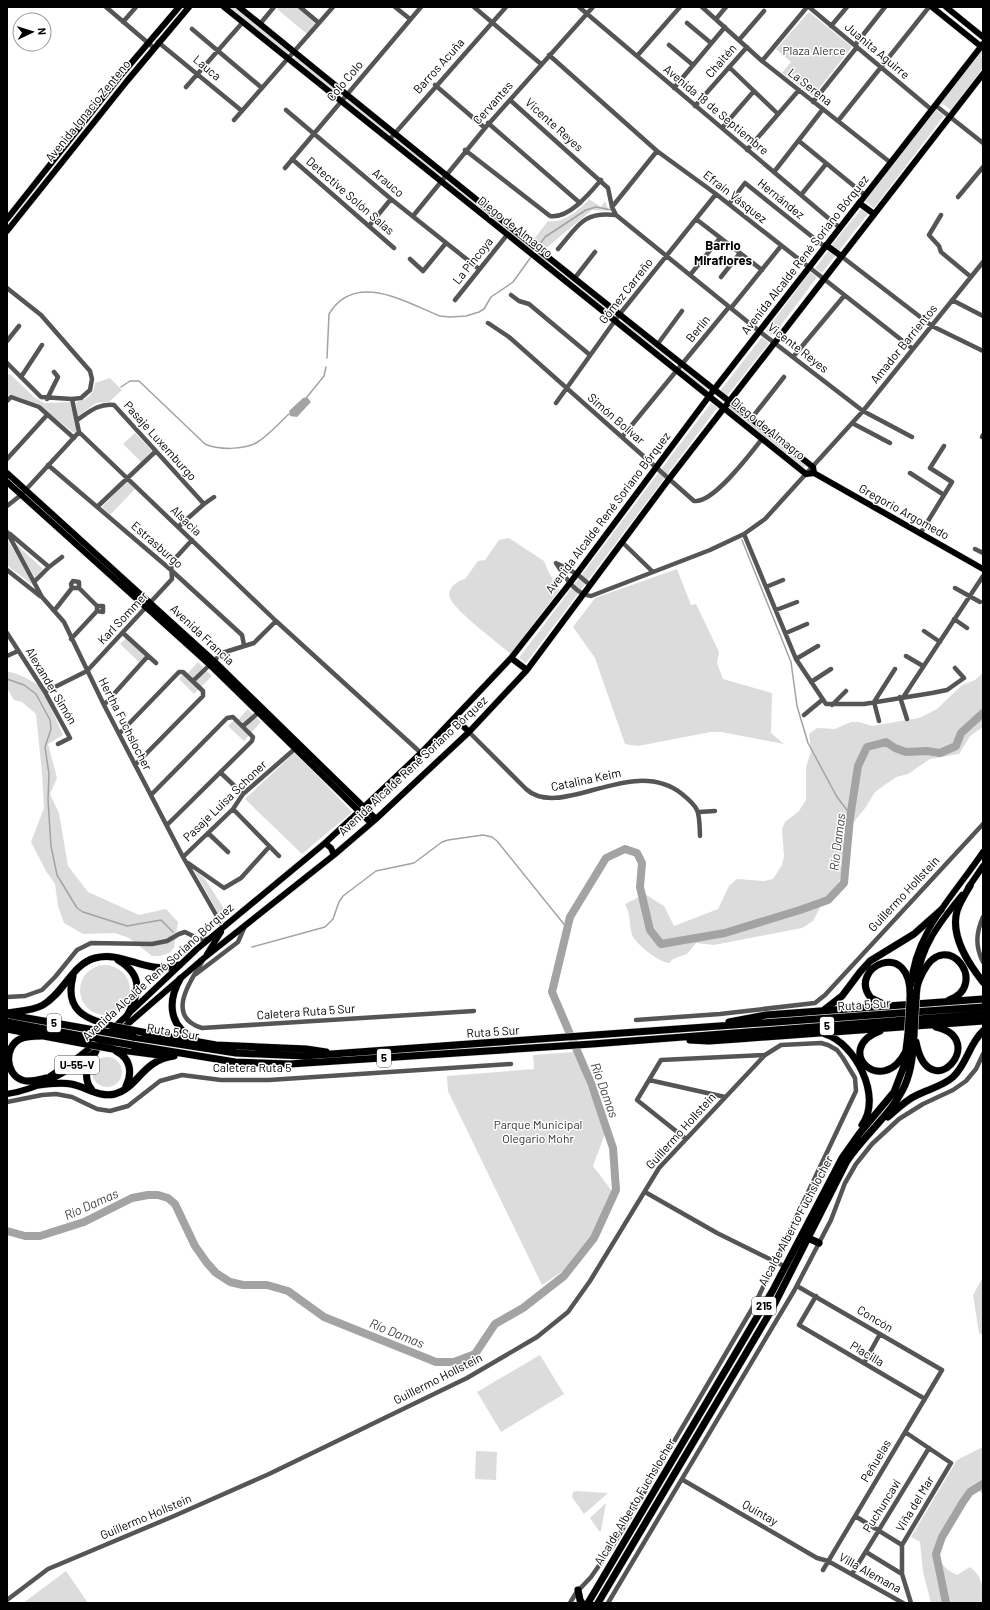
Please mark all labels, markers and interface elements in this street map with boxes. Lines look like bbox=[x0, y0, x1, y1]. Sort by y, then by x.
north arrow bbox=[12, 12, 52, 52]
street label: Juanita Aguirre bbox=[843, 19, 913, 81]
text: N bbox=[36, 27, 49, 35]
street label: Barros Acuña bbox=[410, 35, 467, 96]
street label: Chaitén bbox=[702, 41, 739, 80]
park label: Plaza Alerce bbox=[782, 43, 846, 57]
street label: Lauca bbox=[191, 52, 224, 83]
street label: Avenida Ignacio Zenteno bbox=[42, 57, 133, 164]
street label: Colo Colo bbox=[323, 57, 365, 103]
street label: Avenida 18 de Septiembre bbox=[661, 61, 772, 157]
street label: La Serena bbox=[786, 65, 835, 108]
street label: Cervantes bbox=[469, 78, 515, 127]
street label: Vicente Reyes bbox=[523, 95, 587, 154]
street label: Detective Solón Salas bbox=[304, 153, 398, 237]
street label: Arauco bbox=[370, 165, 407, 199]
street label: Efraín Vásquez bbox=[701, 167, 770, 225]
street label: Avenida Alcalde René Soriano Bórquez bbox=[738, 172, 871, 337]
street label: Hernández bbox=[756, 175, 808, 221]
street label: Diego de Almagro bbox=[475, 193, 556, 260]
street label: La Pincoya bbox=[449, 234, 495, 287]
district label: Barrio Miraflores bbox=[694, 237, 753, 268]
street label: Gómez Carreño bbox=[595, 255, 655, 326]
street label: Amador Barrientos bbox=[867, 301, 940, 386]
street label: Berlín bbox=[682, 312, 712, 344]
street label: Vicente Reyes bbox=[765, 319, 832, 375]
street label: Simón Bolívar bbox=[585, 390, 648, 447]
street label: Diego de Almagro bbox=[729, 394, 808, 462]
street label: Pasaje Luxemburgo bbox=[121, 398, 200, 483]
street label: Avenida Alcalde René Soriano Bórquez bbox=[542, 429, 672, 596]
street label: Gregorio Argomedo bbox=[857, 480, 952, 542]
street label: Alsacia bbox=[168, 502, 205, 538]
street label: Estrasburgo bbox=[129, 518, 186, 570]
street label: Karl Sommer bbox=[94, 588, 151, 647]
street label: Avenida Francia bbox=[168, 601, 238, 667]
street label: Alexander Simón bbox=[23, 645, 80, 726]
street label: Hertha Fuchslocher bbox=[96, 675, 156, 773]
street label: Avenida Alcalde René Soriano Bórquez bbox=[335, 693, 490, 838]
street label: Pasaje Luisa Schoner bbox=[180, 756, 269, 844]
street label: Catalina Keim bbox=[550, 765, 622, 793]
water label: Río Damas bbox=[826, 812, 848, 872]
street label: Guillermo Hollstein bbox=[865, 853, 942, 934]
street label: Avenida Alcalde René Soriano Bórquez bbox=[79, 900, 236, 1043]
street label: Ruta 5 Sur bbox=[837, 995, 892, 1013]
street label: Caletera Ruta 5 Sur bbox=[256, 1001, 356, 1021]
road number: 5 bbox=[47, 1014, 61, 1032]
road number: 5 bbox=[820, 1017, 834, 1035]
street label: Ruta 5 Sur bbox=[146, 1020, 201, 1042]
street label: Ruta 5 Sur bbox=[466, 1022, 521, 1040]
road number: 5 bbox=[377, 1049, 391, 1067]
road number: U-55-V bbox=[55, 1056, 99, 1074]
street label: Caletera Ruta 5 bbox=[213, 1060, 291, 1074]
water label: Río Damas bbox=[588, 1060, 622, 1120]
street label: Guillermo Hollstein bbox=[642, 1089, 718, 1171]
park label: Parque Municipal Olegario Mohr bbox=[494, 1117, 582, 1145]
street label: Alcalde Alberto Fuchslocher bbox=[755, 1153, 836, 1288]
water label: Río Damas bbox=[61, 1185, 121, 1223]
road number: 215 bbox=[752, 1297, 776, 1315]
street label: Concón bbox=[855, 1302, 896, 1334]
water label: Río Damas bbox=[367, 1315, 427, 1351]
street label: Placilla bbox=[848, 1338, 887, 1369]
street label: Guillermo Hollstein bbox=[391, 1350, 484, 1407]
street label: Alcalde Alberto Fuchslocher bbox=[591, 1435, 678, 1567]
street label: Peñuelas bbox=[857, 1436, 893, 1484]
street label: Viña del Mar bbox=[892, 1473, 937, 1534]
street label: Puchuncaví bbox=[859, 1476, 903, 1534]
street label: Guillermo Hollstein bbox=[98, 1491, 193, 1542]
street label: Quintay bbox=[740, 1496, 781, 1528]
street label: Villa Alemana bbox=[837, 1549, 904, 1595]

